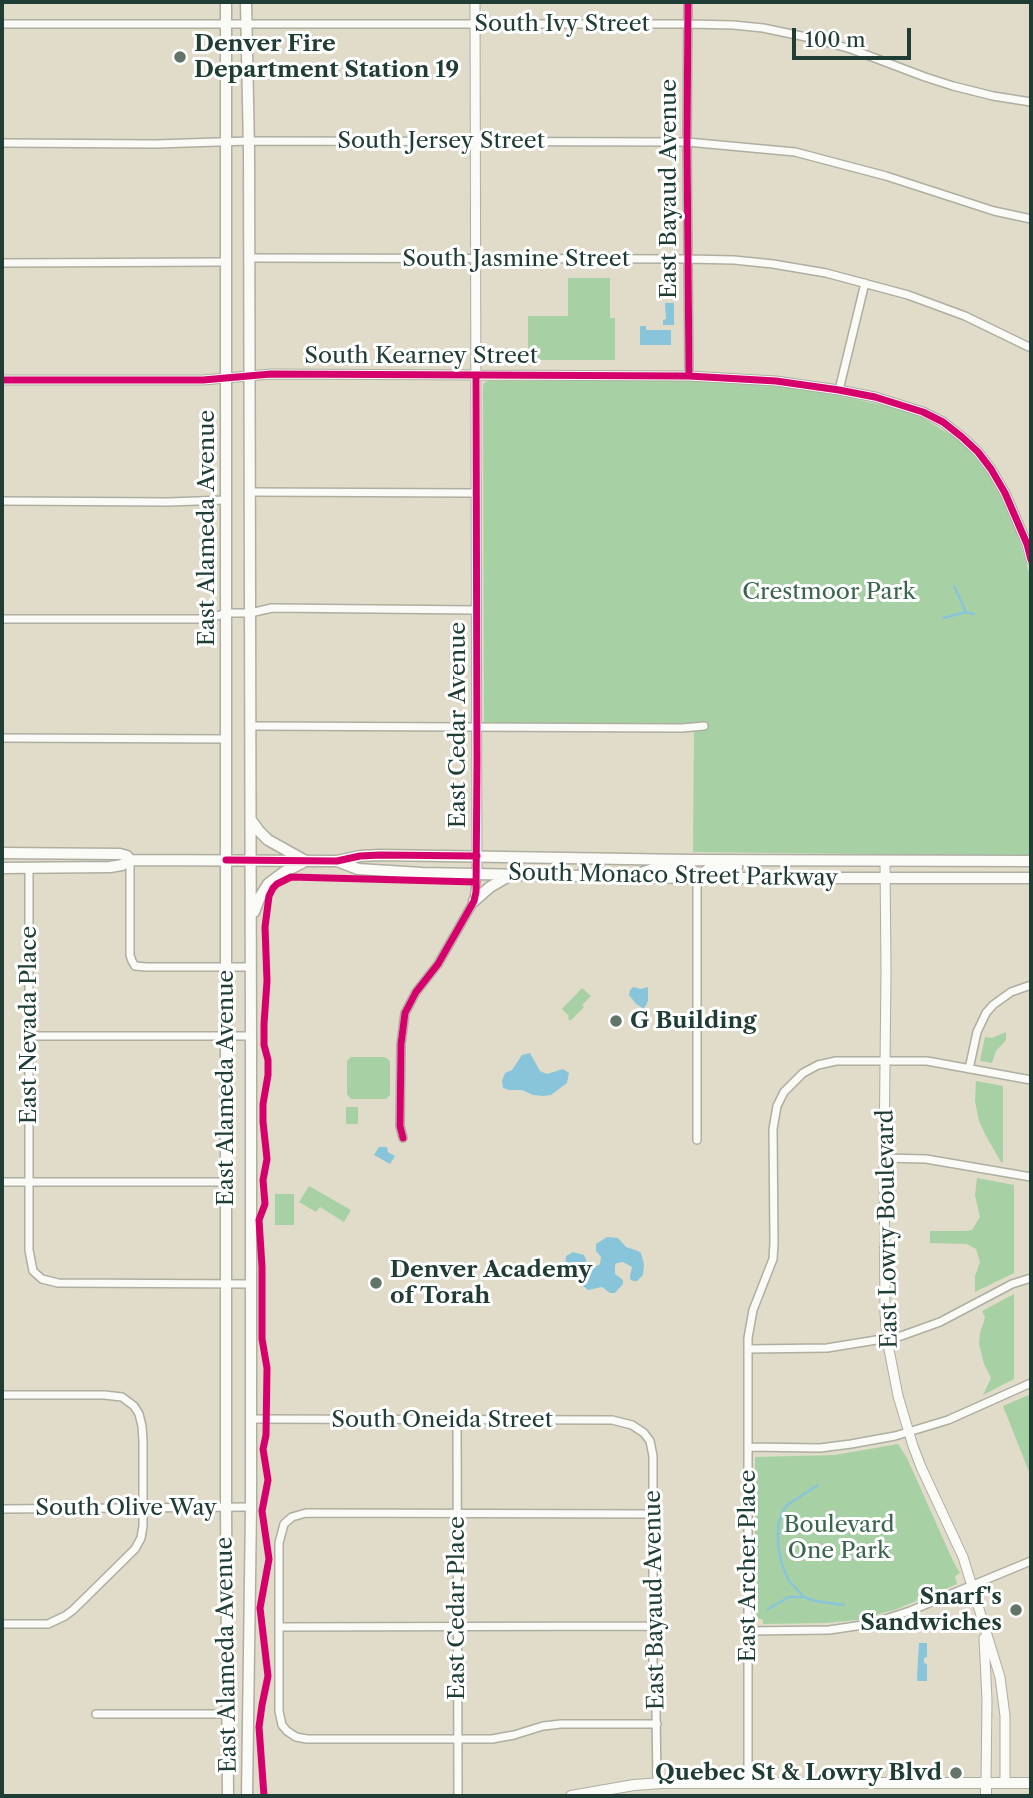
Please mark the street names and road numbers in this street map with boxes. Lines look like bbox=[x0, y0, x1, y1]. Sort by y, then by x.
street label: South Ivy Street bbox=[474, 10, 650, 38]
street label: East Bayaud Avenue bbox=[655, 79, 683, 299]
street label: South Jersey Street bbox=[337, 127, 545, 155]
street label: South Jasmine Street bbox=[402, 245, 630, 273]
street label: South Kearney Street bbox=[304, 342, 538, 370]
street label: East Alameda Avenue bbox=[193, 410, 221, 646]
street label: East Cedar Avenue bbox=[444, 622, 472, 828]
street label: South Monaco Street Parkway bbox=[508, 859, 838, 893]
street label: East Nevada Place bbox=[15, 926, 43, 1124]
street label: East Alameda Avenue bbox=[212, 970, 240, 1206]
street label: East Lowry Boulevard bbox=[872, 1109, 904, 1349]
street label: South Oneida Street bbox=[331, 1406, 553, 1434]
street label: East Archer Place bbox=[734, 1470, 762, 1662]
street label: East Bayaud Avenue bbox=[639, 1490, 671, 1710]
street label: South Olive Way bbox=[35, 1494, 217, 1522]
street label: East Cedar Place bbox=[443, 1516, 471, 1700]
street label: East Alameda Avenue bbox=[211, 1537, 243, 1773]

